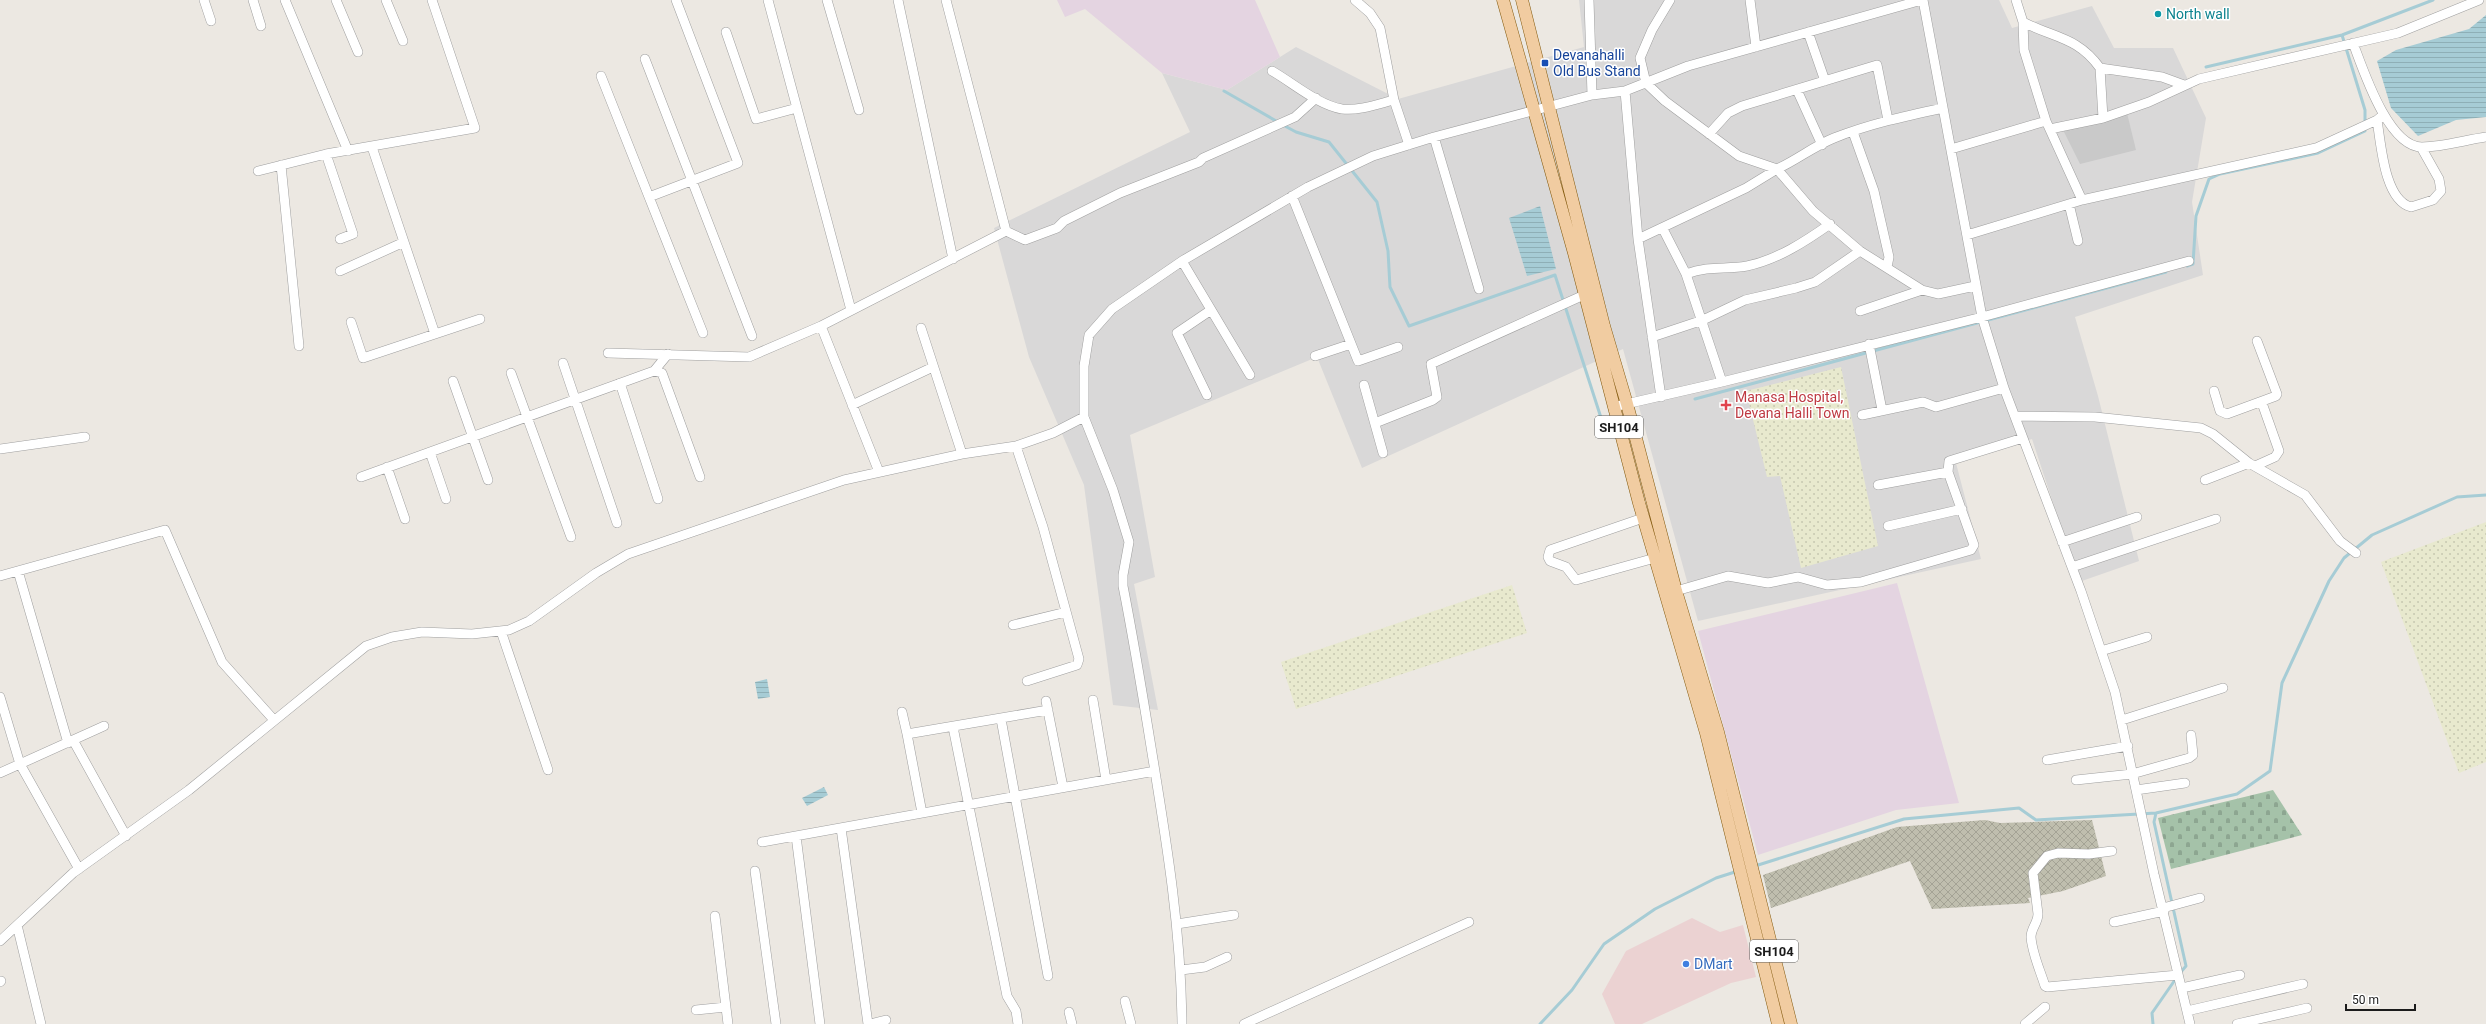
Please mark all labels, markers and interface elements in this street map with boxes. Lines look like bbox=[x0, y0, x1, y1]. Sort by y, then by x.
place label: North wall bbox=[2166, 6, 2230, 22]
marker: North wall bbox=[2153, 9, 2163, 19]
place label: Devanahalli Old Bus Stand bbox=[1553, 47, 1641, 79]
marker: Devanahalli Old Bus Stand bbox=[1540, 58, 1550, 68]
place label: Manasa Hospital, Devana Halli Town bbox=[1735, 389, 1850, 421]
marker: Manasa Hospital, Devana Halli Town bbox=[1720, 399, 1732, 411]
road number: SH104 bbox=[1595, 416, 1643, 438]
road number: SH104 bbox=[1750, 940, 1798, 962]
place label: DMart bbox=[1694, 956, 1733, 972]
marker: DMart bbox=[1681, 959, 1691, 969]
scale bar bbox=[2346, 986, 2415, 1012]
text: 50 m bbox=[2352, 993, 2379, 1007]

